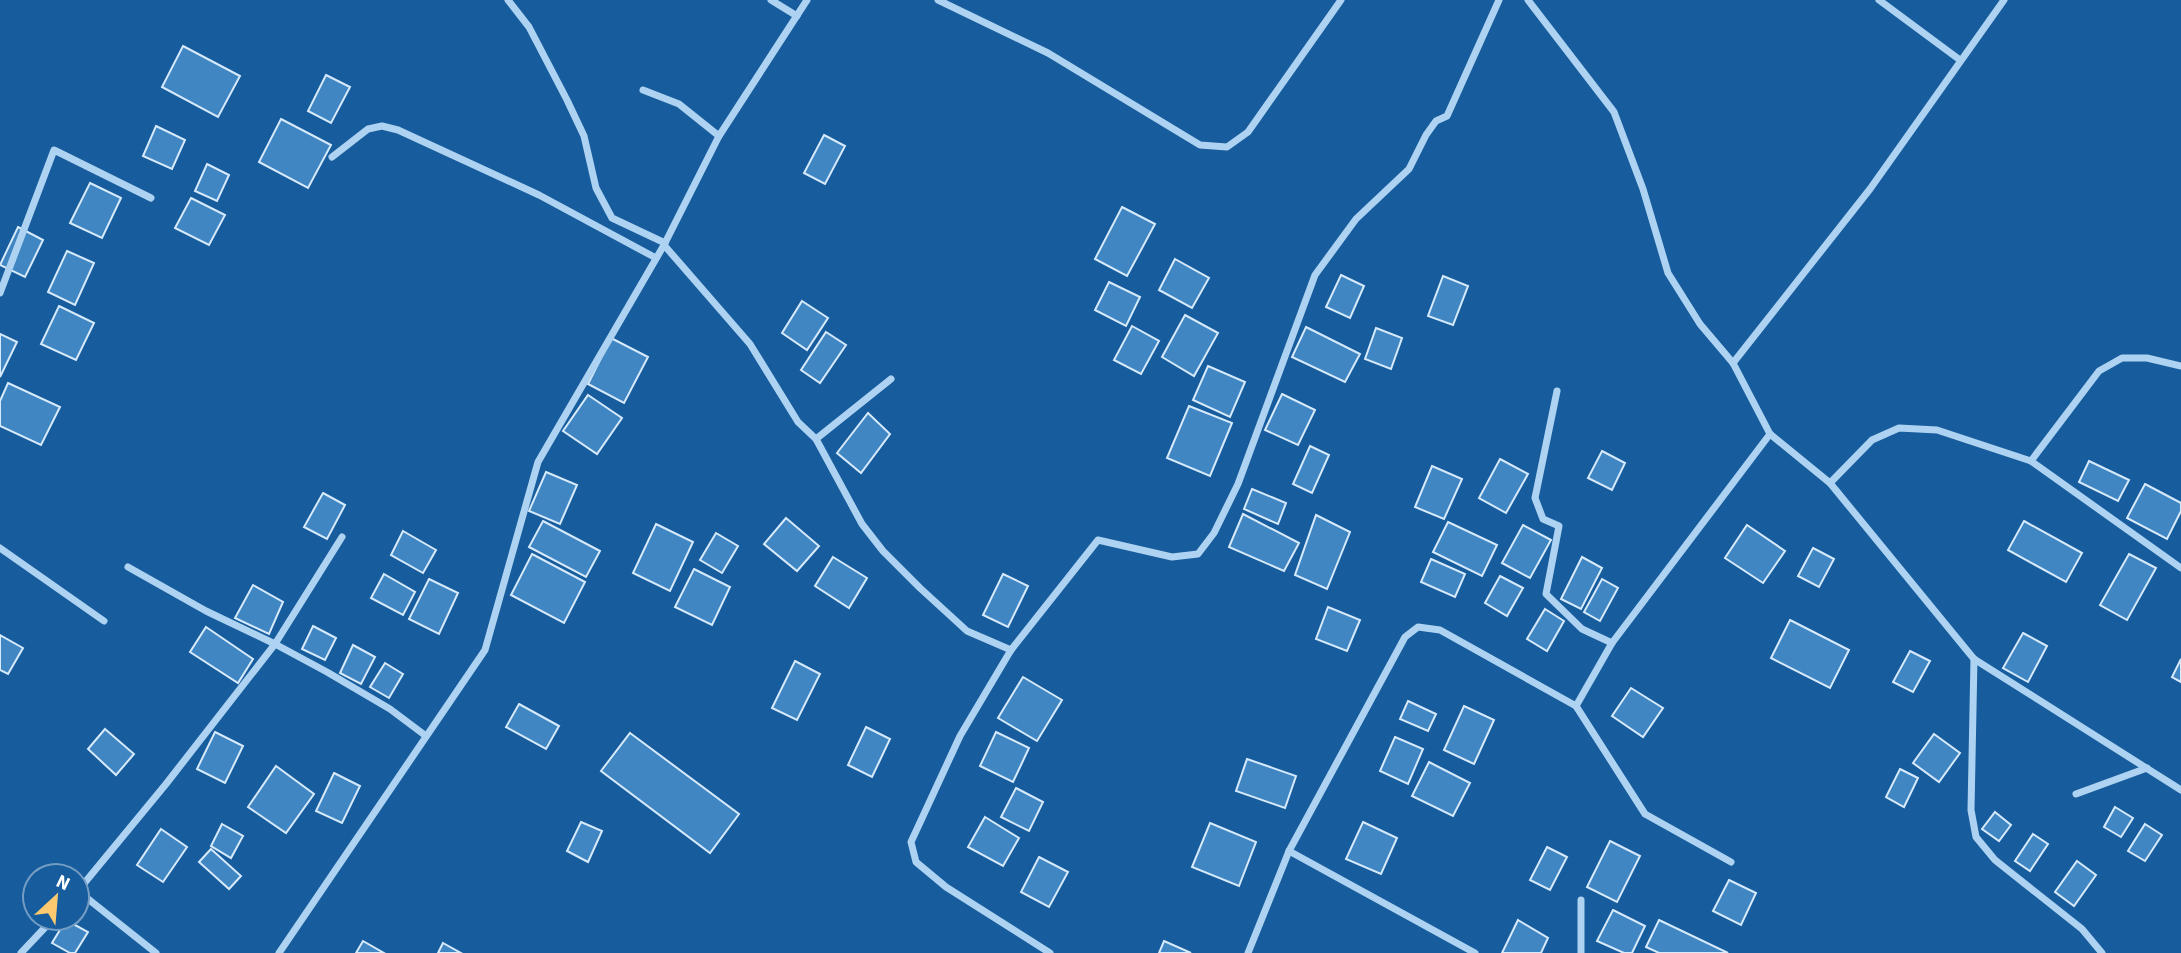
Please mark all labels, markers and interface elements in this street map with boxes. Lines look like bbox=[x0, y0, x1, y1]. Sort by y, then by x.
north arrow bbox=[21, 862, 91, 932]
text: N bbox=[51, 868, 74, 898]

